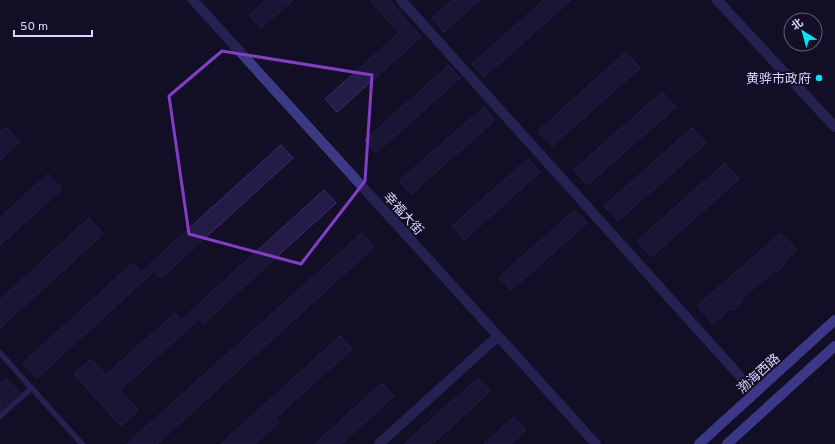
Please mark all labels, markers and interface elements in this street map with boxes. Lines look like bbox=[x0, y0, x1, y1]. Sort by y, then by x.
scale bar bbox=[14, 12, 92, 38]
north arrow bbox=[783, 12, 823, 52]
text: 北 bbox=[789, 16, 806, 34]
text: 50 m bbox=[20, 19, 48, 35]
place label: 黄骅市政府 bbox=[746, 71, 811, 88]
marker: 黄骅市政府 bbox=[814, 73, 824, 83]
street label: 幸福大街 bbox=[379, 190, 426, 239]
street label: 渤海西路 bbox=[734, 350, 784, 398]

